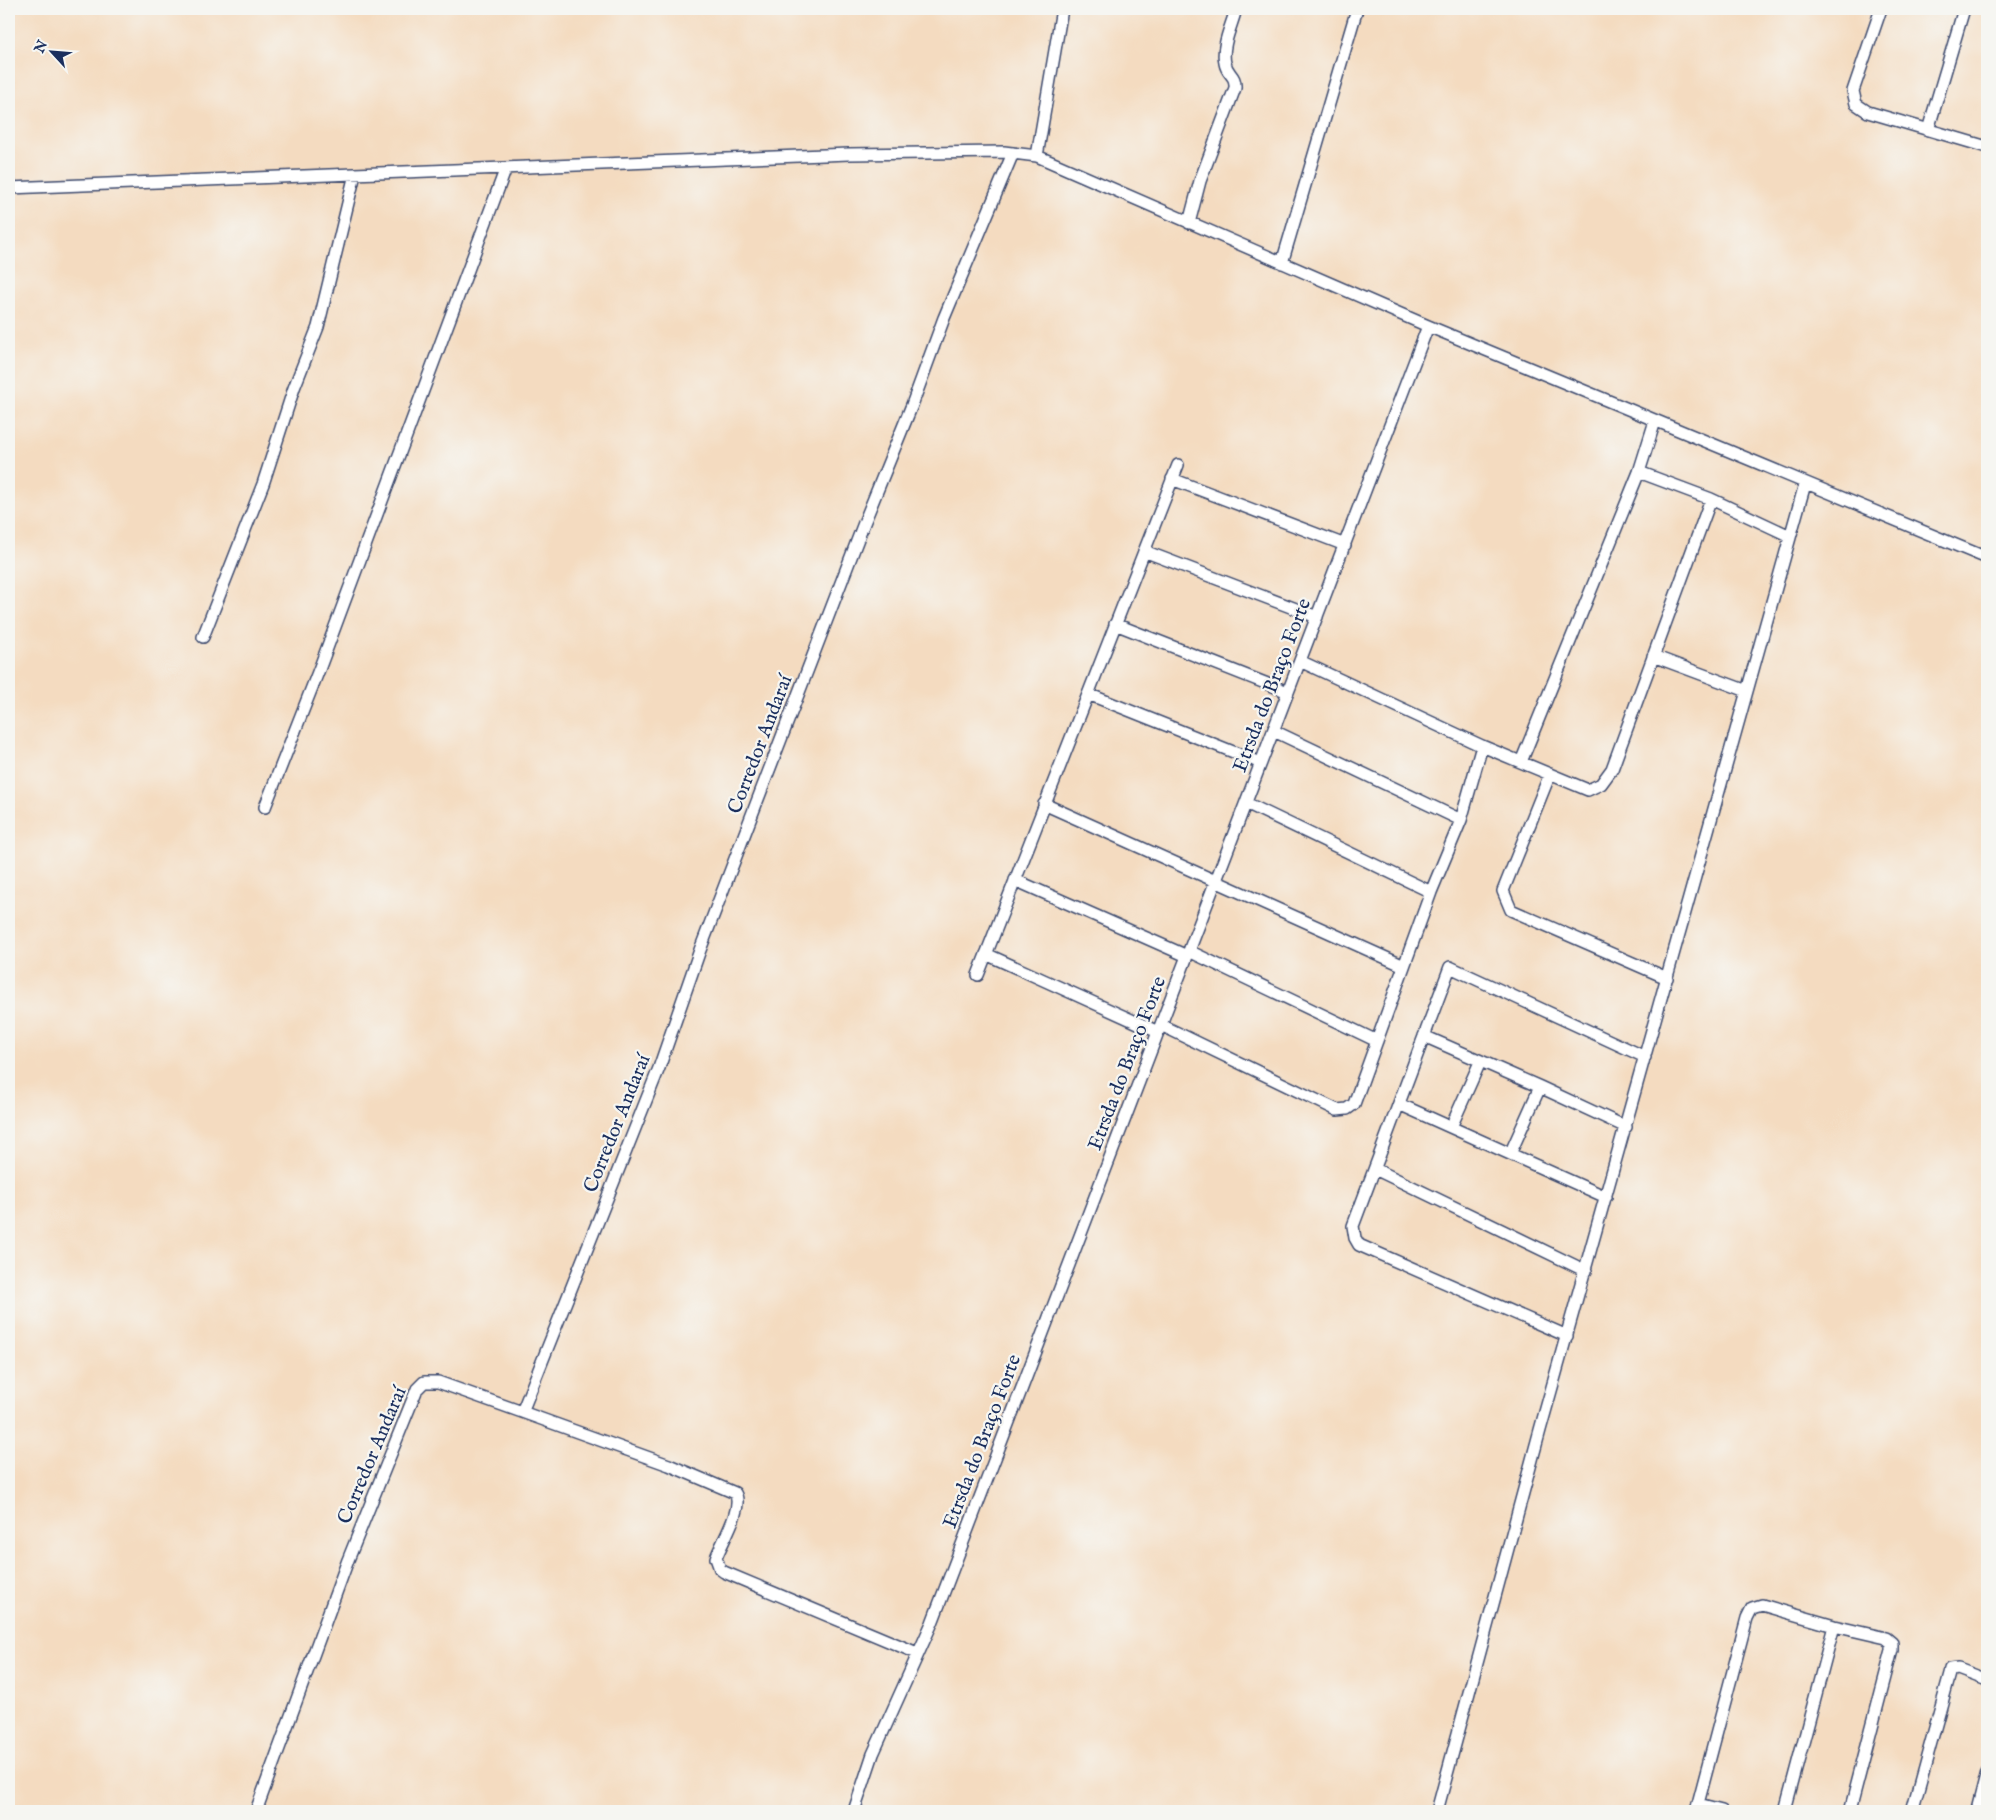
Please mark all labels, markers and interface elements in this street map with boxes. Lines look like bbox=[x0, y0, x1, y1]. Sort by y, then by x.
north arrow bbox=[28, 28, 78, 78]
text: N bbox=[30, 37, 52, 57]
street label: Etrsda do Braço Forte bbox=[1228, 595, 1317, 776]
street label: Corredor Andaraí bbox=[722, 670, 799, 818]
street label: Etrsda do Braço Forte bbox=[1083, 973, 1172, 1154]
street label: Corredor Andaraí bbox=[578, 1049, 657, 1196]
street label: Etrsda do Braço Forte bbox=[938, 1351, 1027, 1532]
street label: Corredor Andaraí bbox=[332, 1382, 413, 1528]

